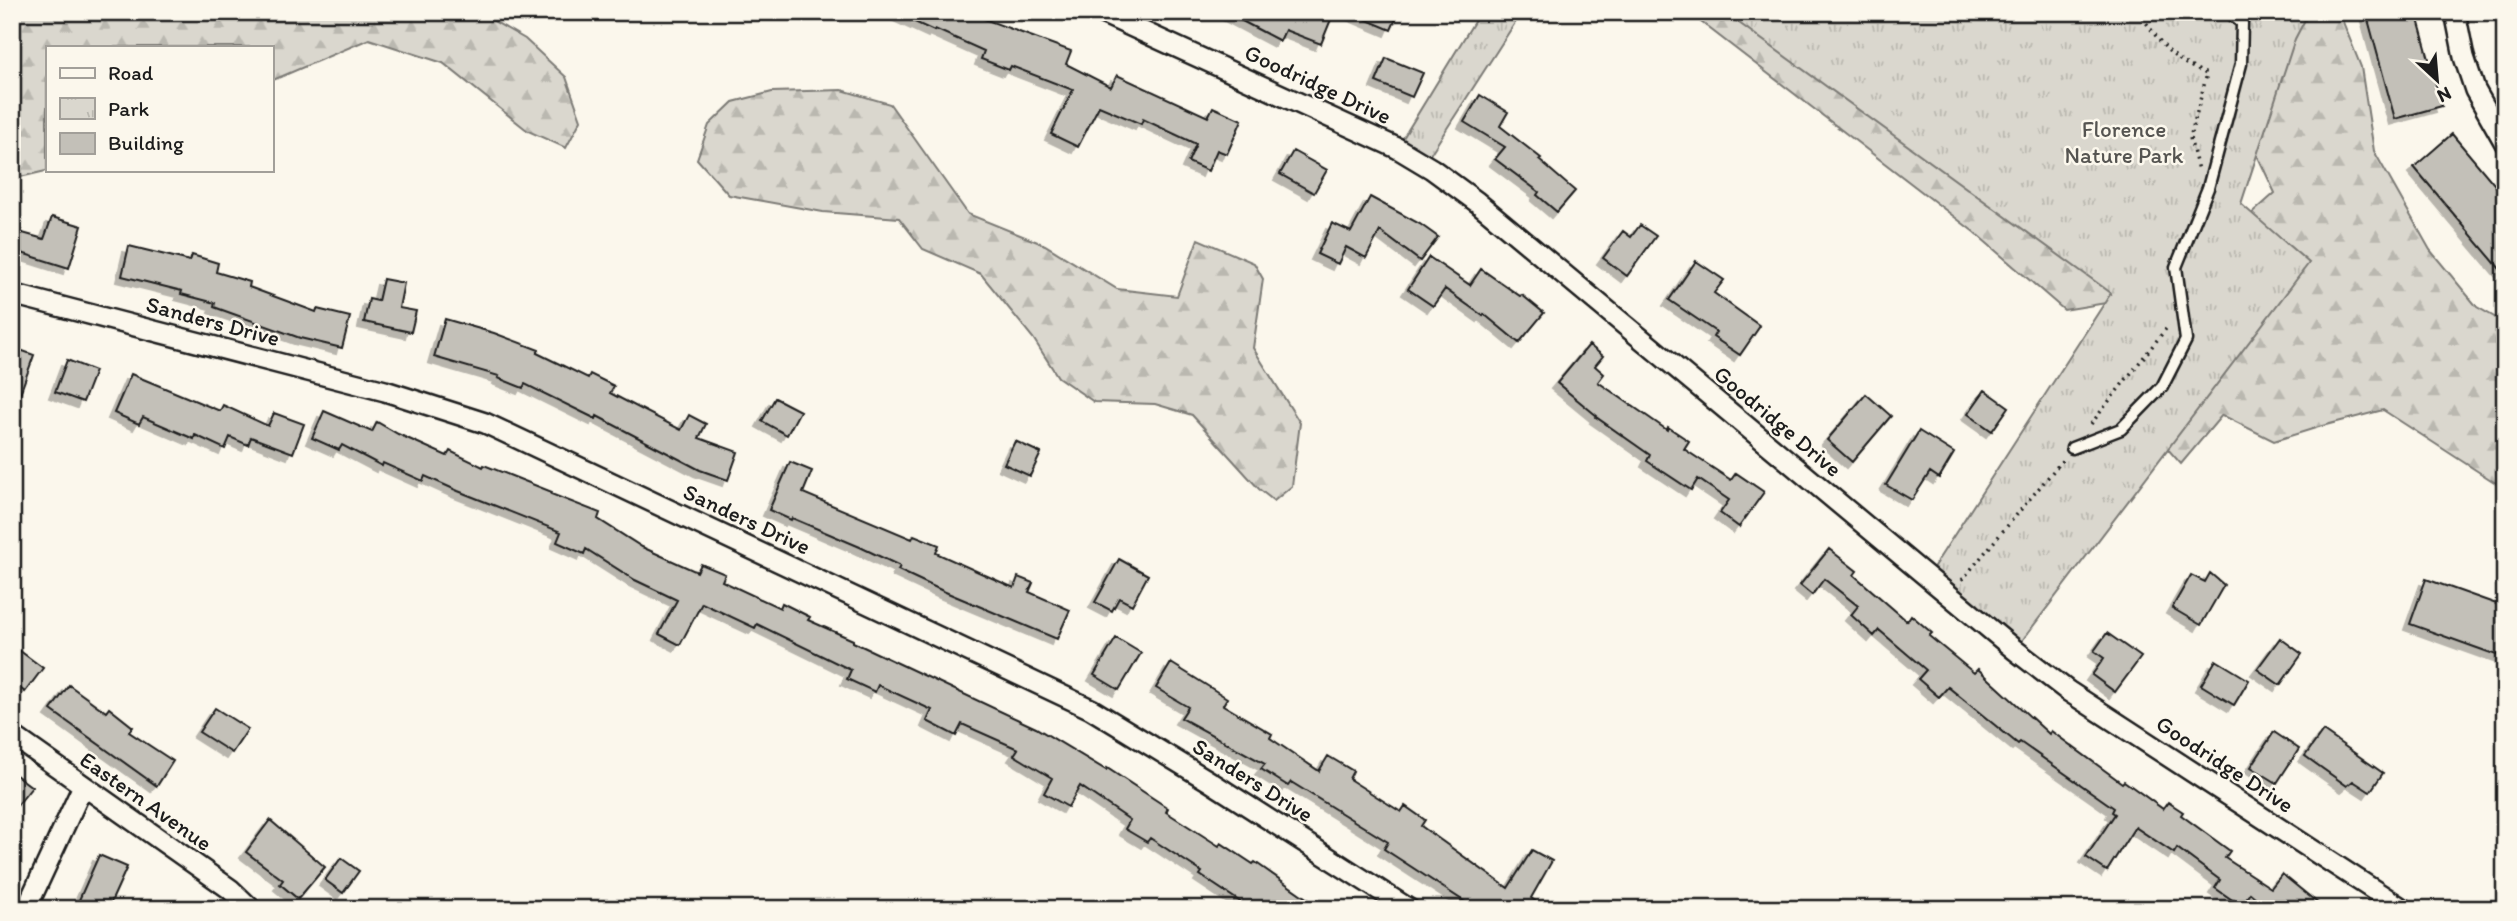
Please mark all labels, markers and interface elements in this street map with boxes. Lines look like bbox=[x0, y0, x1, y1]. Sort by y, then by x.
street label: Goodridge Drive bbox=[1240, 38, 1396, 130]
legend bbox=[46, 46, 273, 172]
north arrow bbox=[2402, 46, 2472, 116]
text: Road bbox=[108, 60, 154, 85]
text: N bbox=[2433, 82, 2455, 108]
text: Park bbox=[108, 96, 150, 121]
park label: Florence Nature Park bbox=[2065, 115, 2184, 169]
text: Building bbox=[108, 130, 184, 155]
street label: Sanders Drive bbox=[143, 290, 283, 352]
street label: Goodridge Drive bbox=[1708, 359, 1848, 483]
street label: Sanders Drive bbox=[679, 477, 815, 561]
street label: Goodridge Drive bbox=[2151, 709, 2299, 819]
street label: Sanders Drive bbox=[1187, 732, 1319, 828]
street label: Eastern Avenue bbox=[75, 745, 217, 857]

